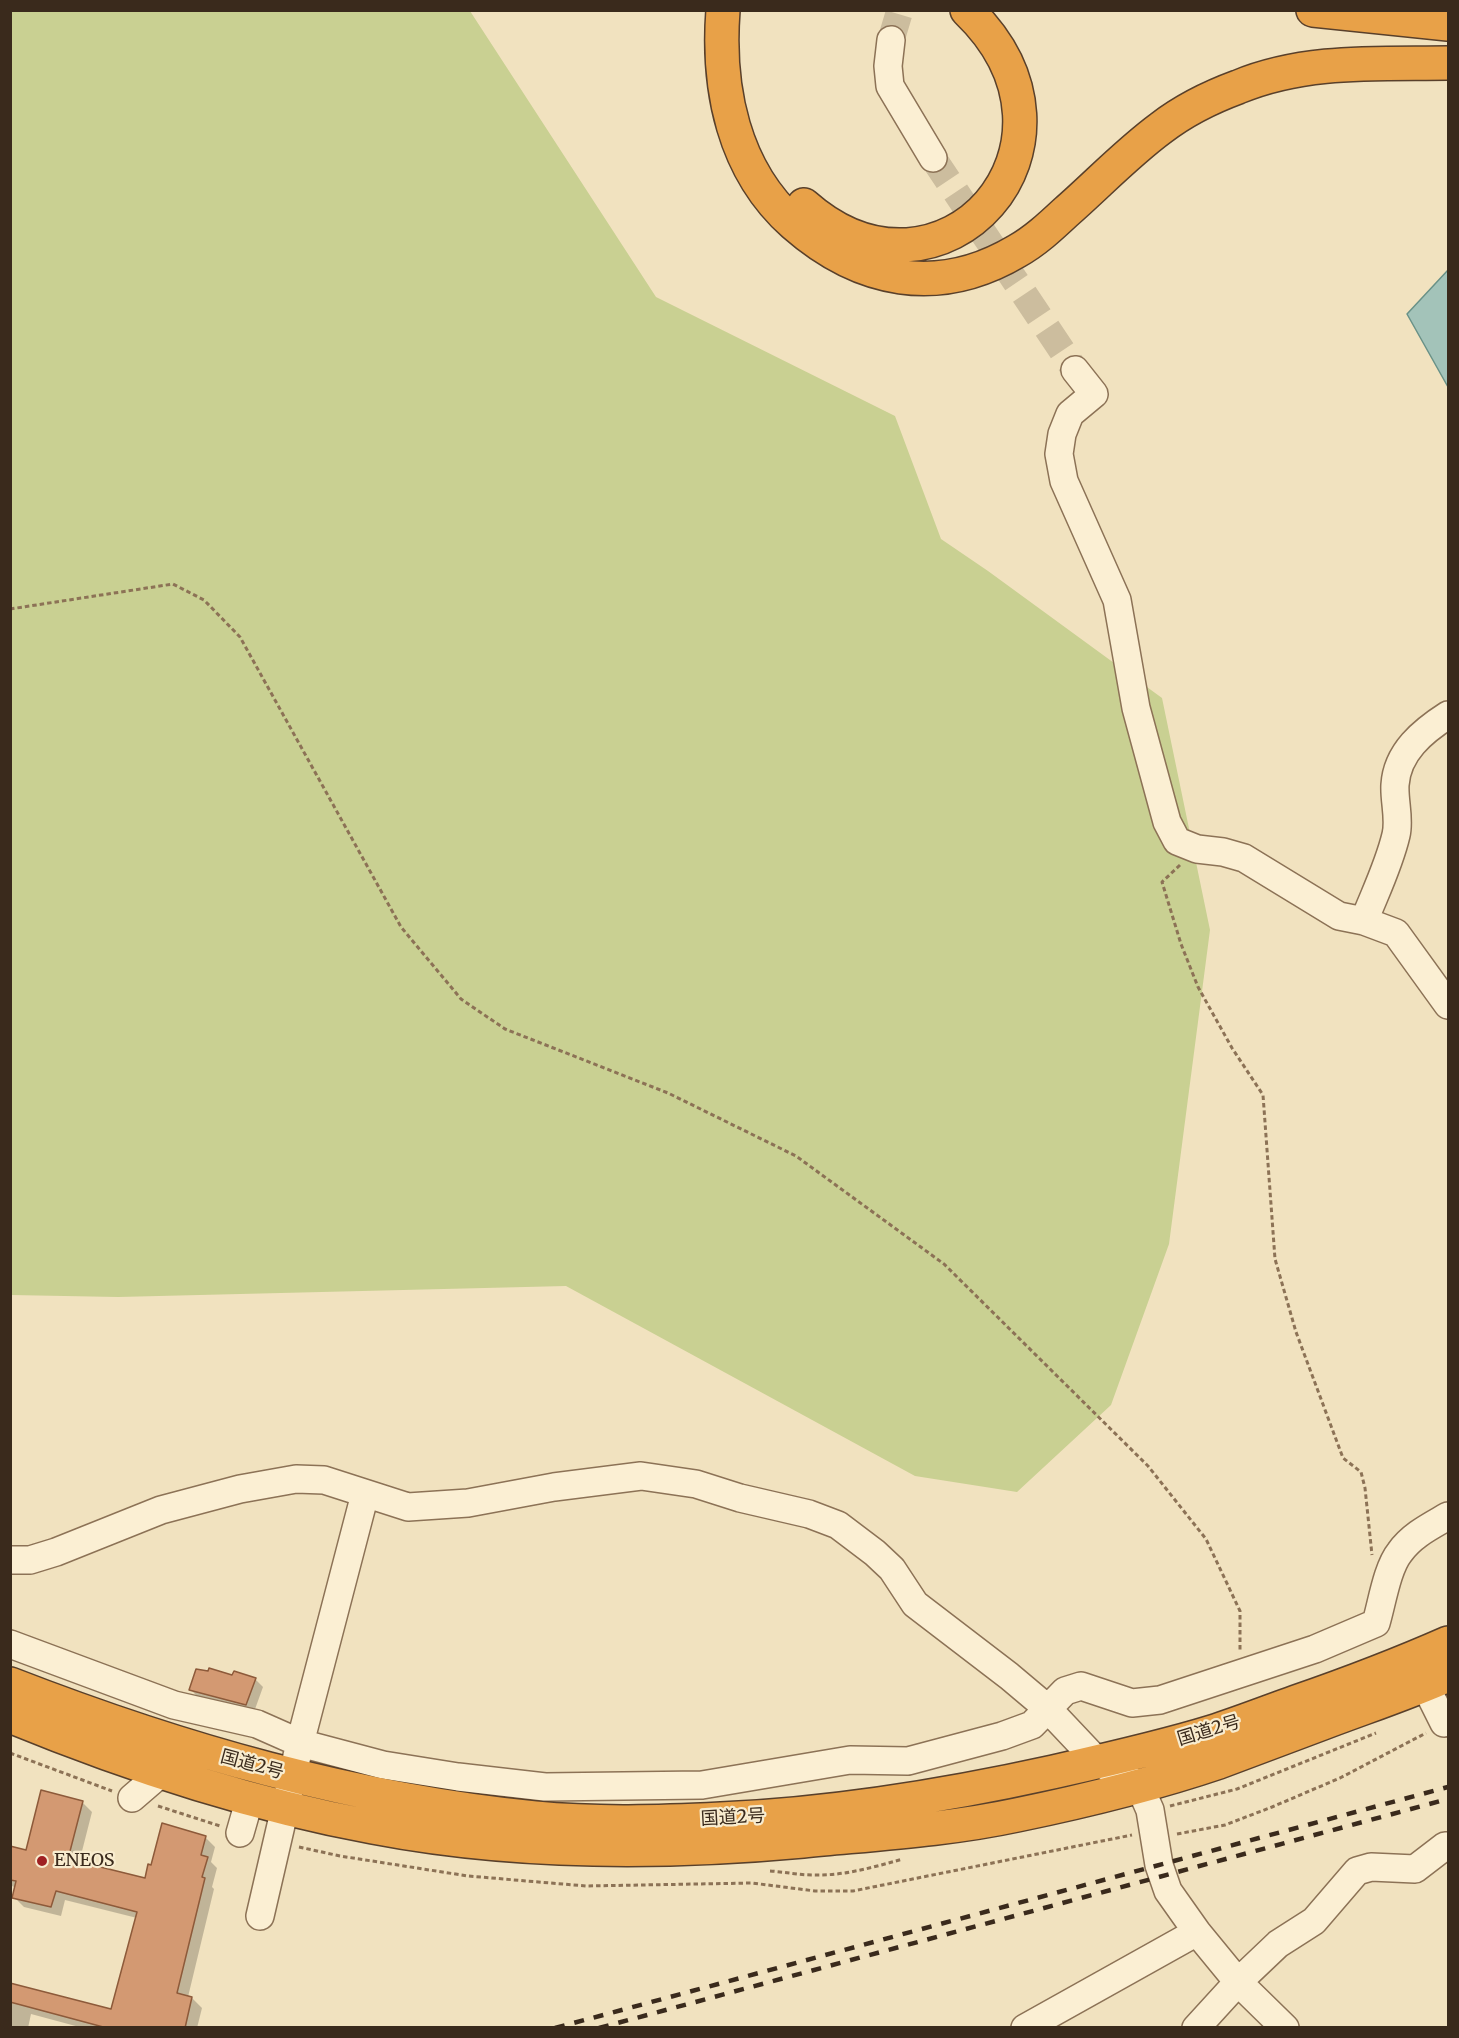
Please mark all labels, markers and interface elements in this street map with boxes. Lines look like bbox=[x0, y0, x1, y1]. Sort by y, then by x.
street label: 国道2号 bbox=[1175, 1711, 1243, 1751]
street label: 国道2号 bbox=[218, 1746, 286, 1784]
street label: 国道2号 bbox=[700, 1806, 766, 1830]
place label: ENEOS bbox=[54, 1850, 114, 1872]
marker: ENEOS bbox=[35, 1854, 49, 1868]

